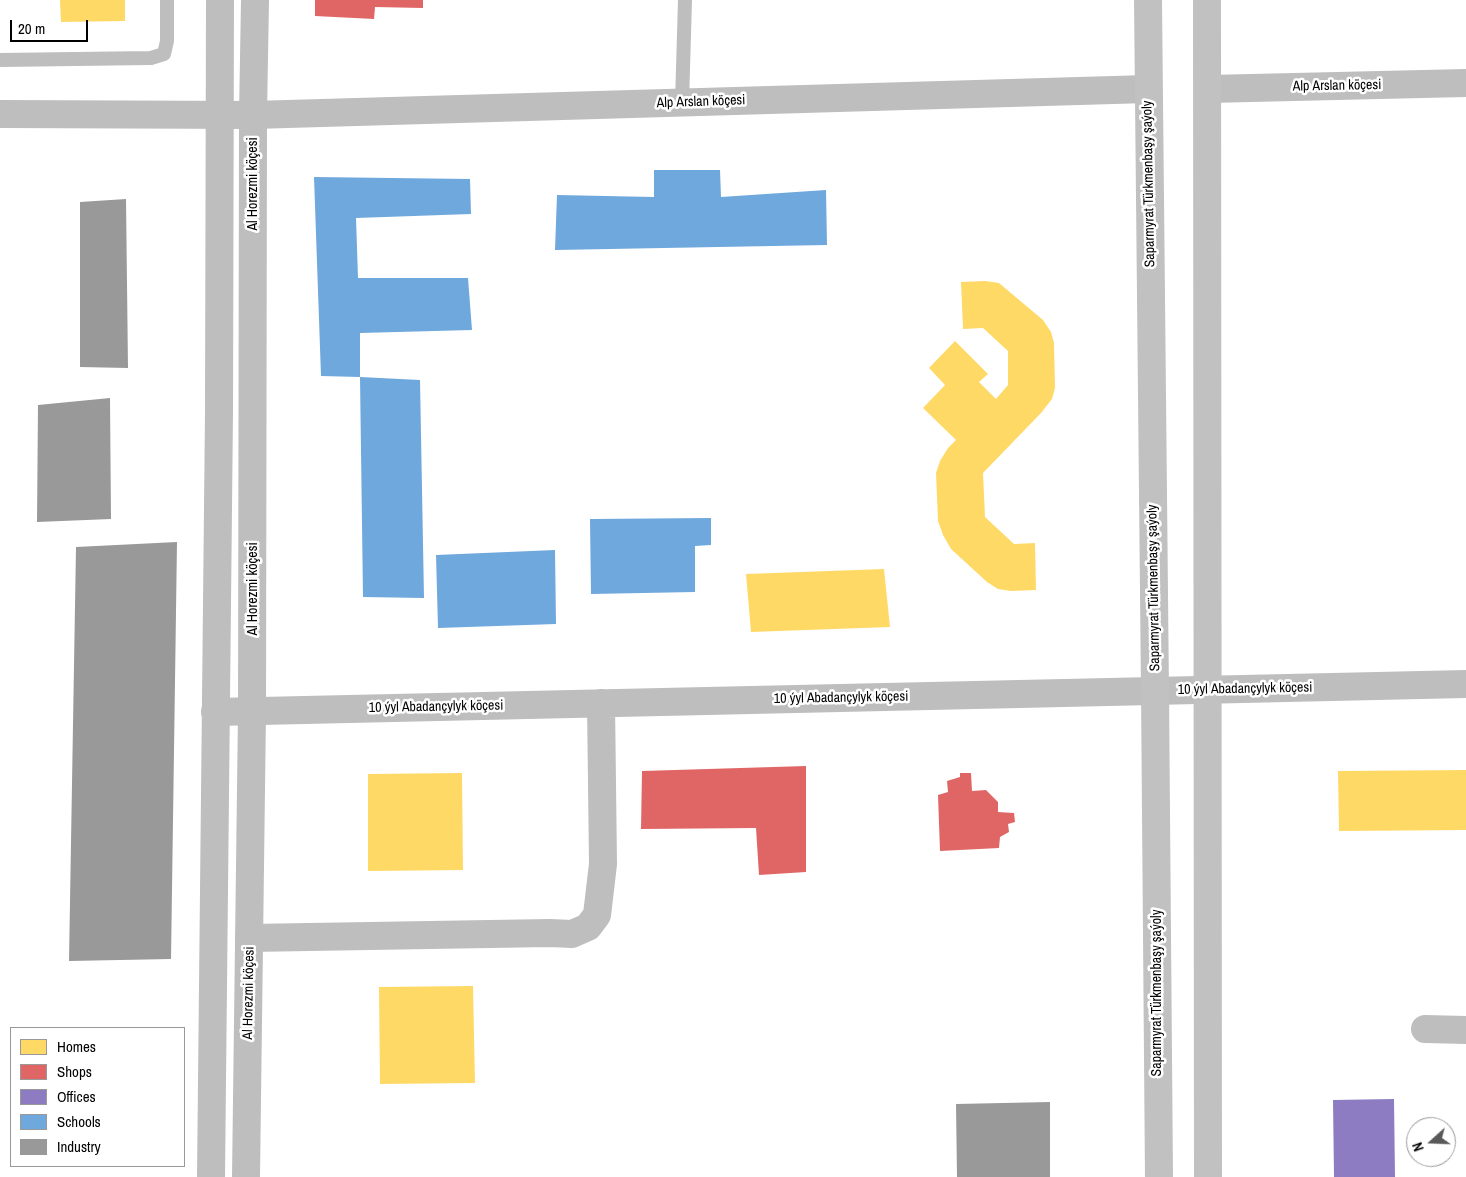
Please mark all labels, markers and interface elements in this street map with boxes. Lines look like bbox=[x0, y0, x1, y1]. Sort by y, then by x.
scale bar bbox=[12, 10, 90, 42]
text: 20 m bbox=[18, 18, 45, 39]
street label: Alp Arslan köçesi bbox=[1293, 77, 1381, 95]
street label: Alp Arslan köçesi bbox=[656, 92, 746, 112]
street label: Saparmyrat Türkmenbaşy şaýoly bbox=[1139, 100, 1159, 268]
street label: Al Horezmi köçesi bbox=[245, 137, 261, 231]
street label: Saparmyrat Türkmenbaşy şaýoly bbox=[1144, 504, 1164, 672]
street label: Al Horezmi köçesi bbox=[245, 542, 261, 636]
street label: 10 ýyl Abadançylyk köçesi bbox=[1178, 679, 1312, 699]
street label: 10 ýyl Abadançylyk köçesi bbox=[774, 688, 908, 708]
street label: 10 ýyl Abadançylyk köçesi bbox=[369, 697, 503, 717]
street label: Saparmyrat Türkmenbaşy şaýoly bbox=[1149, 910, 1165, 1076]
street label: Al Horezmi köçesi bbox=[240, 946, 258, 1040]
legend bbox=[10, 1027, 185, 1167]
text: Homes bbox=[57, 1036, 96, 1057]
text: Shops bbox=[57, 1061, 92, 1082]
text: Offices bbox=[57, 1086, 96, 1107]
text: Schools bbox=[57, 1111, 101, 1132]
north arrow bbox=[1406, 1117, 1456, 1167]
text: Industry bbox=[57, 1136, 101, 1157]
text: N bbox=[1408, 1140, 1428, 1154]

